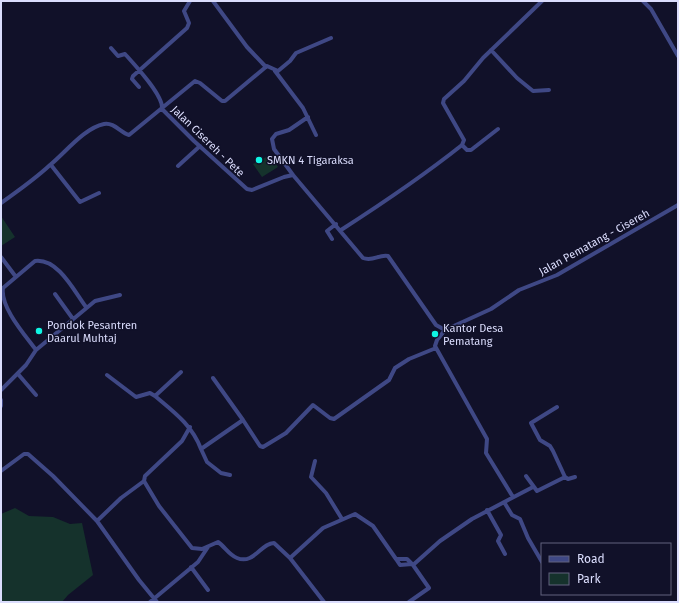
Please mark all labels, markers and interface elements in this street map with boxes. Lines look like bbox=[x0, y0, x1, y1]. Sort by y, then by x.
street label: Jalan Cisereh - Pete bbox=[168, 103, 247, 180]
place label: SMKN 4 Tigaraksa bbox=[267, 154, 354, 167]
marker: SMKN 4 Tigaraksa bbox=[254, 155, 264, 165]
street label: Jalan Pematang - Cisereh bbox=[537, 207, 652, 278]
place label: Pondok Pesantren Daarul Muhtaj bbox=[47, 319, 137, 345]
place label: Kantor Desa Pematang bbox=[443, 322, 503, 348]
marker: Pondok Pesantren Daarul Muhtaj bbox=[34, 326, 44, 336]
marker: Kantor Desa Pematang bbox=[430, 329, 440, 339]
legend bbox=[541, 543, 671, 595]
text: Road bbox=[577, 552, 605, 566]
text: Park bbox=[577, 572, 601, 586]

